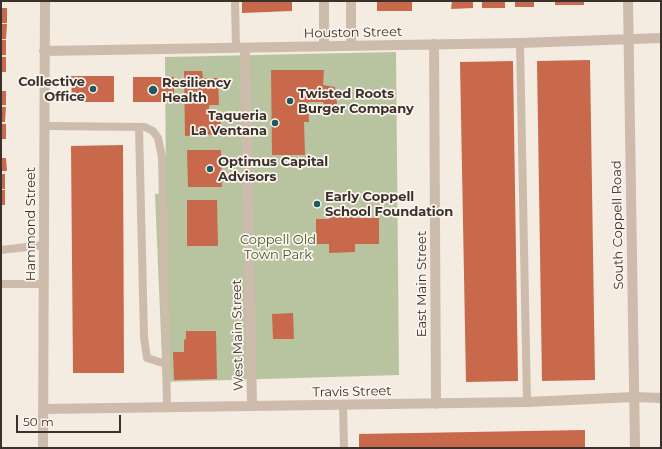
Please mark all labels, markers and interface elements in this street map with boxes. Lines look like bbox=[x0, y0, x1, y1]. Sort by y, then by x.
street label: Houston Street bbox=[304, 24, 402, 42]
place label: Collective Office bbox=[18, 74, 85, 105]
place label: Resiliency Health bbox=[162, 75, 231, 106]
marker: Collective Office bbox=[88, 84, 98, 94]
marker: Resiliency Health bbox=[147, 84, 159, 96]
place label: Twisted Roots Burger Company bbox=[298, 86, 414, 117]
marker: Twisted Roots Burger Company bbox=[285, 96, 295, 106]
place label: Taqueria La Ventana bbox=[191, 108, 267, 139]
marker: Taqueria La Ventana bbox=[270, 118, 280, 128]
place label: Optimus Capital Advisors bbox=[218, 154, 328, 185]
street label: South Coppell Road bbox=[609, 160, 627, 290]
marker: Optimus Capital Advisors bbox=[205, 164, 215, 174]
street label: Hammond Street bbox=[23, 167, 39, 281]
place label: Early Coppell School Foundation bbox=[325, 189, 453, 220]
marker: Early Coppell School Foundation bbox=[312, 199, 322, 209]
street label: East Main Street bbox=[414, 231, 430, 337]
park label: Coppell Old Town Park bbox=[240, 232, 316, 263]
street label: West Main Street bbox=[229, 279, 247, 391]
street label: Travis Street bbox=[312, 384, 392, 400]
scale bar bbox=[18, 407, 123, 433]
text: 50 m bbox=[23, 414, 54, 429]

